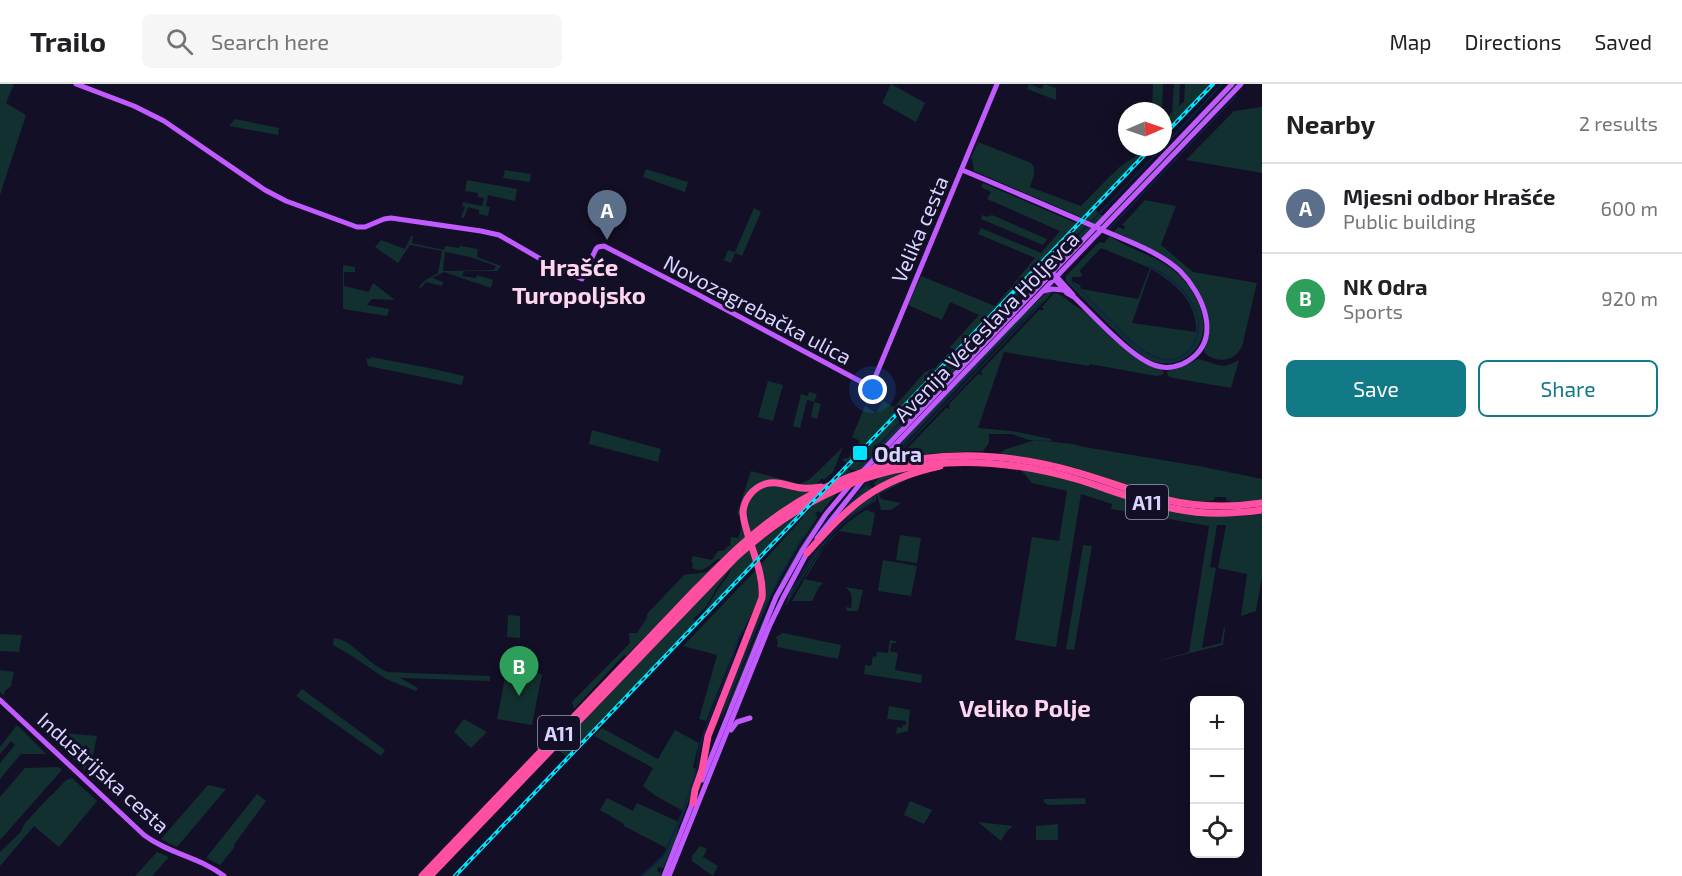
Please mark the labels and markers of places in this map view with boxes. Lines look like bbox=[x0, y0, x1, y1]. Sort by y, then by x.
pin: A bbox=[588, 190, 626, 240]
place label: Odra bbox=[874, 441, 922, 466]
marker: Odra bbox=[851, 444, 869, 462]
pin: B bbox=[500, 646, 538, 696]

